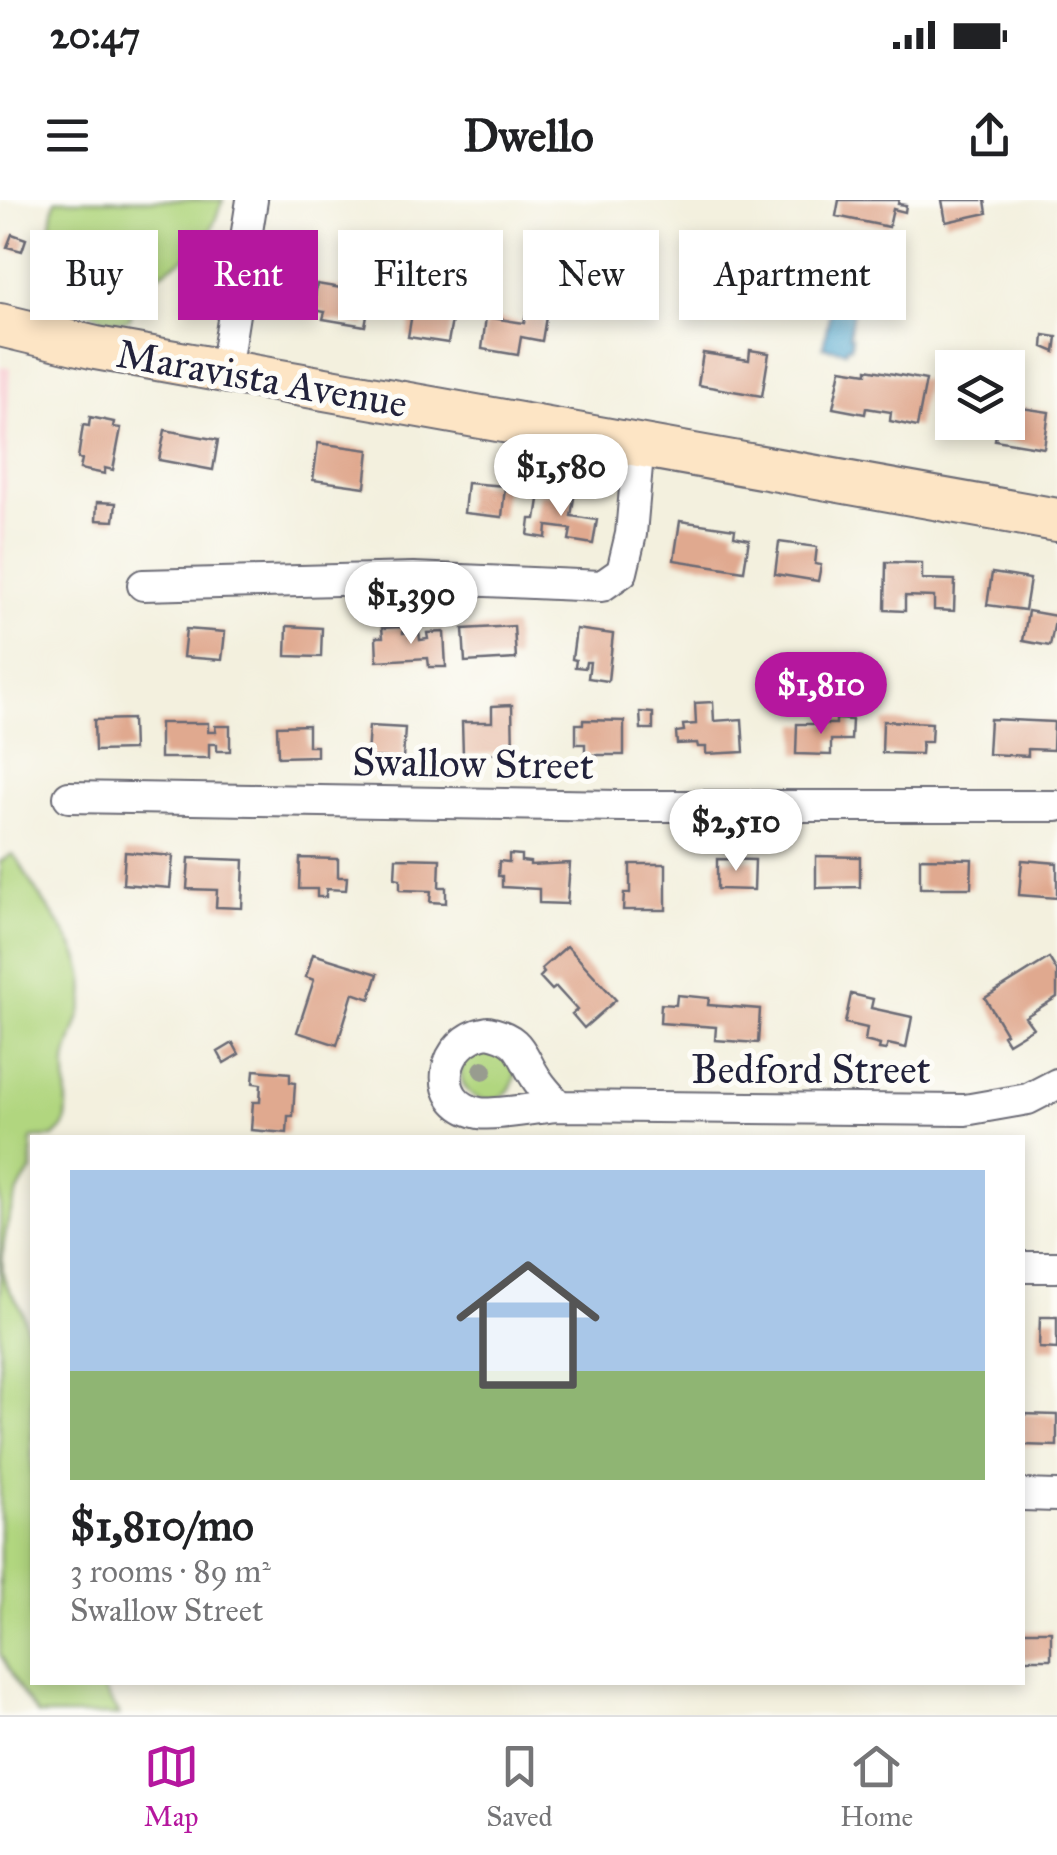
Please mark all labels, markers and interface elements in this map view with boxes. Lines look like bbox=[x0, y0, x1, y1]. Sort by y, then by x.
text: 20:47 bbox=[50, 12, 140, 58]
icon: menu bbox=[40, 108, 95, 163]
text: Dwello bbox=[463, 108, 594, 163]
icon: share bbox=[962, 108, 1017, 163]
chip: Buy bbox=[30, 230, 158, 320]
chip: Rent bbox=[178, 230, 318, 320]
chip: Filters bbox=[338, 230, 503, 320]
chip: New bbox=[523, 230, 659, 320]
chip: Apartment bbox=[679, 230, 906, 320]
street label: Maravista Avenue bbox=[113, 329, 411, 428]
map controls bbox=[935, 350, 1025, 440]
button: layers bbox=[935, 350, 1025, 440]
pin: $1,580 bbox=[480, 434, 642, 519]
text: $1,580 bbox=[516, 447, 606, 486]
pin: $1,390 bbox=[330, 562, 492, 647]
text: $1,390 bbox=[367, 575, 455, 614]
pin: $1,810 bbox=[740, 652, 902, 737]
text: $1,810 bbox=[777, 665, 865, 704]
street label: Swallow Street bbox=[352, 737, 594, 790]
pin: $2,510 bbox=[655, 789, 817, 874]
text: $2,510 bbox=[691, 802, 781, 841]
street label: Bedford Street bbox=[691, 1045, 931, 1094]
icon: home bbox=[438, 1235, 618, 1415]
text: $1,810/mo bbox=[70, 1500, 254, 1552]
text: 3 rooms · 89 m² bbox=[70, 1552, 271, 1591]
text: Swallow Street bbox=[70, 1591, 263, 1630]
tab: Map bbox=[144, 1739, 199, 1834]
tab: Saved bbox=[486, 1739, 553, 1834]
tab: Home bbox=[840, 1739, 913, 1834]

